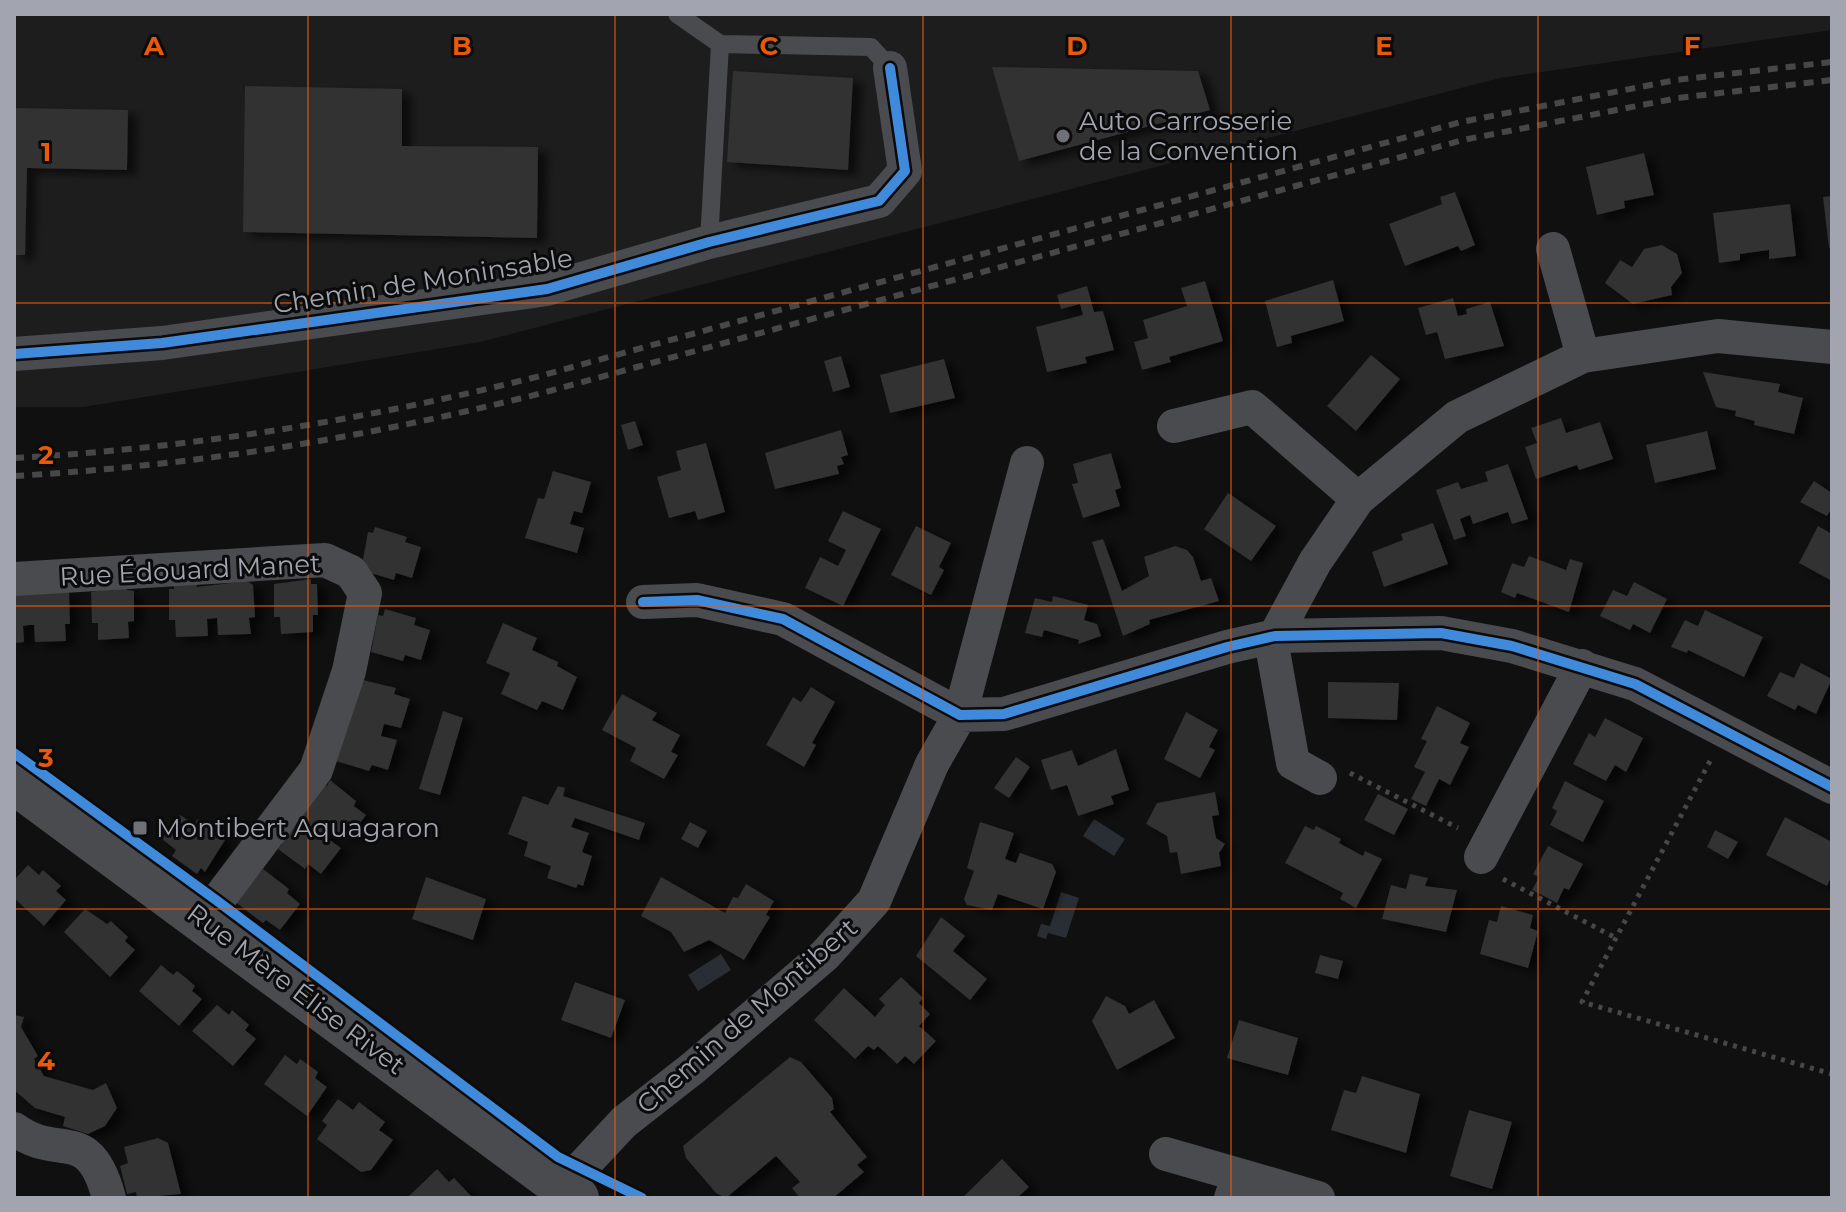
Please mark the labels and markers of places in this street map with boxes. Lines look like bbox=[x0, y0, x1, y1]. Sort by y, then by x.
place label: Auto Carrosserie de la Convention bbox=[1079, 105, 1298, 167]
marker: Auto Carrosserie de la Convention bbox=[1054, 127, 1072, 145]
place label: Montibert Aquagaron bbox=[156, 812, 440, 844]
marker: Montibert Aquagaron bbox=[131, 819, 149, 837]

